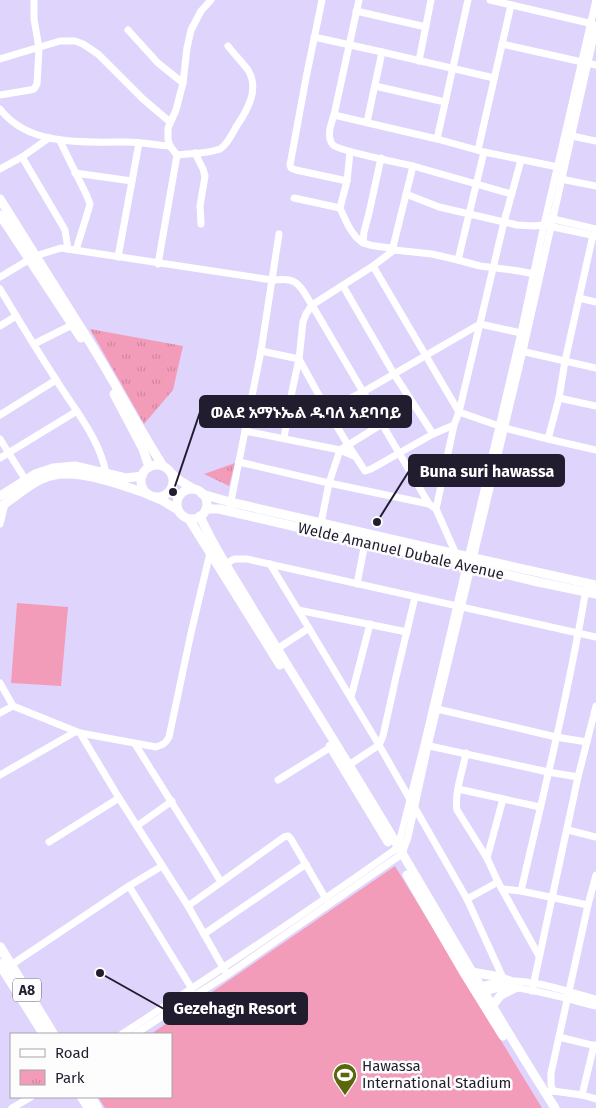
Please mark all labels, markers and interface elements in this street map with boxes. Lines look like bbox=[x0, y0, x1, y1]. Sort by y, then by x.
callout: ወልደ አማኑኤል ዱባለ አደባባይ bbox=[200, 396, 411, 427]
text: ወልደ አማኑኤል ዱባለ አደባባይ bbox=[210, 403, 402, 422]
callout: Buna suri hawassa bbox=[409, 455, 564, 486]
text: Buna suri hawassa bbox=[420, 462, 555, 481]
street label: Welde Amanuel Dubale Avenue bbox=[296, 519, 506, 583]
road number: A8 bbox=[13, 978, 41, 1002]
callout: Gezehagn Resort bbox=[164, 993, 307, 1024]
text: Gezehagn Resort bbox=[174, 999, 297, 1018]
legend bbox=[10, 1033, 172, 1098]
text: Road bbox=[55, 1044, 90, 1062]
place label: Hawassa International Stadium bbox=[362, 1057, 511, 1092]
sports icon: Hawassa International Stadium bbox=[332, 1062, 358, 1096]
text: Park bbox=[55, 1069, 85, 1087]

